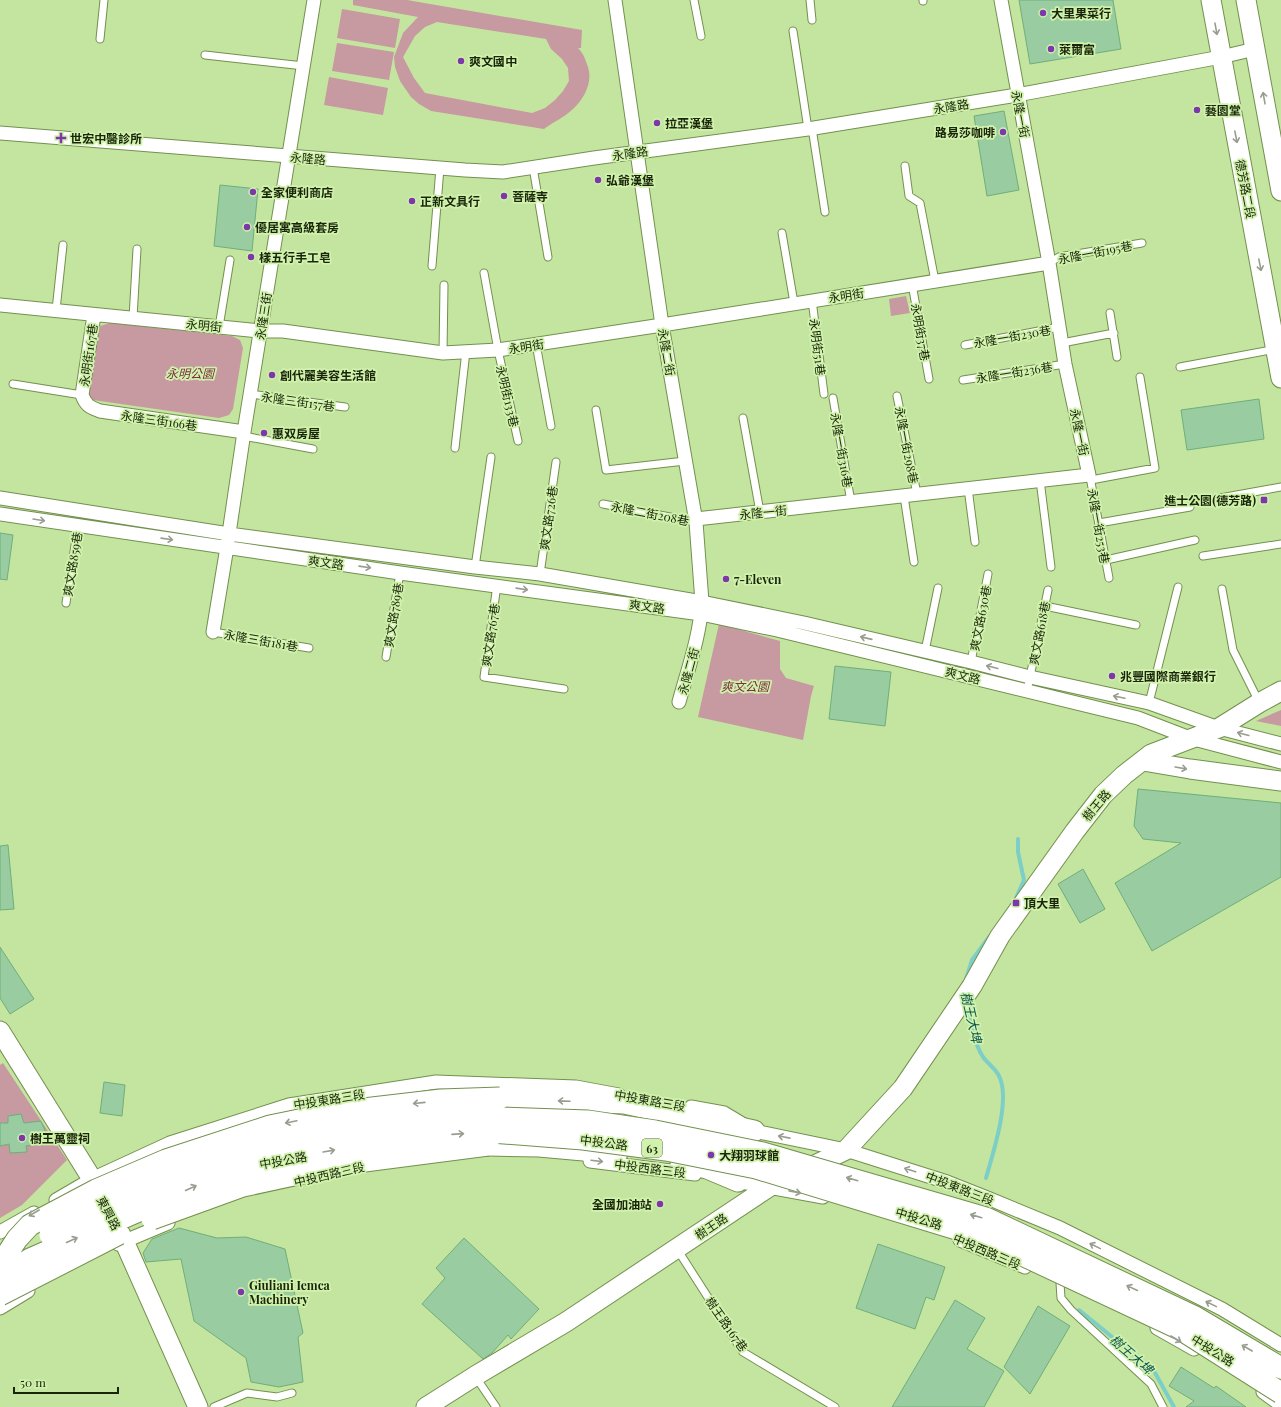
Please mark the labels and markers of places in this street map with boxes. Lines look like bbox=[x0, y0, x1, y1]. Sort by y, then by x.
place label: 大里果菜行 bbox=[1051, 5, 1111, 21]
marker: 大里果菜行 bbox=[1038, 8, 1048, 18]
place label: 萊爾富 bbox=[1059, 41, 1095, 57]
marker: 萊爾富 bbox=[1046, 44, 1056, 54]
place label: 爽文國中 bbox=[469, 53, 517, 69]
marker: 爽文國中 bbox=[456, 56, 466, 66]
place label: 藝園堂 bbox=[1205, 102, 1241, 118]
marker: 藝園堂 bbox=[1192, 105, 1202, 115]
place label: 拉亞漢堡 bbox=[665, 115, 713, 131]
marker: 拉亞漢堡 bbox=[652, 118, 662, 128]
place label: 路易莎咖啡 bbox=[935, 124, 995, 140]
marker: 路易莎咖啡 bbox=[998, 127, 1008, 137]
place label: 世宏中醫診所 bbox=[70, 130, 142, 146]
marker: 世宏中醫診所 bbox=[55, 132, 67, 144]
place label: 弘爺漢堡 bbox=[606, 172, 654, 188]
marker: 弘爺漢堡 bbox=[593, 175, 603, 185]
place label: 全家便利商店 bbox=[261, 184, 333, 200]
marker: 全家便利商店 bbox=[248, 187, 258, 197]
place label: 菩薩寺 bbox=[512, 188, 548, 204]
marker: 菩薩寺 bbox=[499, 191, 509, 201]
place label: 正新文具行 bbox=[420, 193, 480, 209]
marker: 正新文具行 bbox=[407, 196, 417, 206]
place label: 優居寓高級套房 bbox=[255, 219, 339, 235]
marker: 優居寓高級套房 bbox=[242, 222, 252, 232]
place label: 樣五行手工皂 bbox=[259, 249, 331, 265]
marker: 樣五行手工皂 bbox=[246, 252, 256, 262]
place label: 創代麗美容生活館 bbox=[280, 367, 376, 383]
marker: 創代麗美容生活館 bbox=[267, 370, 277, 380]
place label: 惠双房屋 bbox=[272, 425, 320, 441]
marker: 惠双房屋 bbox=[259, 428, 269, 438]
place label: 進士公園(德芳路) bbox=[1164, 492, 1256, 508]
marker: 進士公園(德芳路) bbox=[1259, 495, 1269, 505]
place label: 7-Eleven bbox=[734, 571, 782, 587]
marker: 7-Eleven bbox=[721, 574, 731, 584]
place label: 兆豐國際商業銀行 bbox=[1120, 668, 1216, 684]
marker: 兆豐國際商業銀行 bbox=[1107, 671, 1117, 681]
place label: 頂大里 bbox=[1024, 895, 1060, 911]
marker: 頂大里 bbox=[1011, 898, 1021, 908]
place label: 樹王萬靈祠 bbox=[30, 1130, 90, 1146]
marker: 樹王萬靈祠 bbox=[17, 1133, 27, 1143]
place label: 大翔羽球館 bbox=[719, 1147, 779, 1163]
marker: 大翔羽球館 bbox=[706, 1150, 716, 1160]
place label: 全國加油站 bbox=[592, 1196, 652, 1212]
marker: 全國加油站 bbox=[655, 1199, 665, 1209]
place label: Giuliani Iemca Machinery bbox=[249, 1277, 331, 1307]
marker: Giuliani Iemca Machinery bbox=[236, 1287, 246, 1297]

